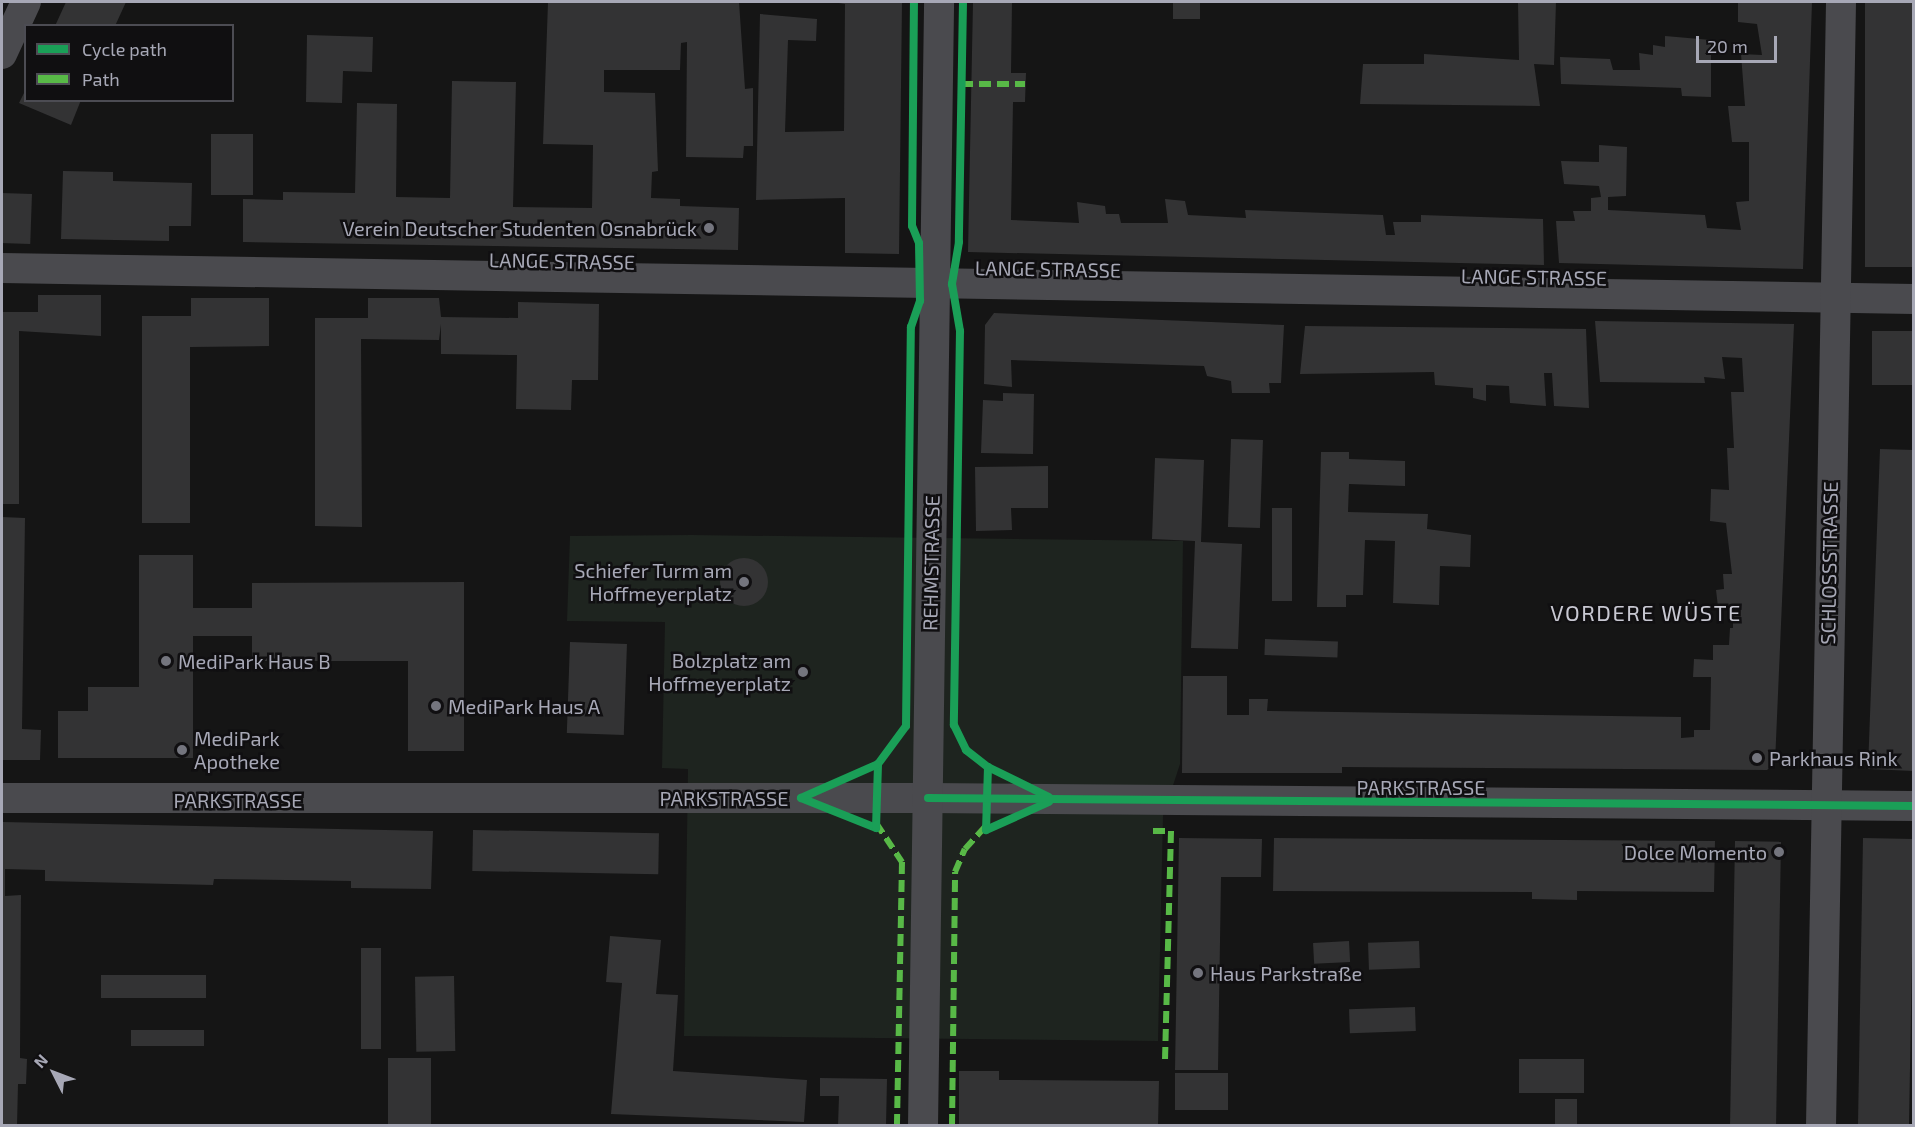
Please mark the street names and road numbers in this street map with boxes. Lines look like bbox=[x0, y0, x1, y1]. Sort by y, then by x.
street label: LANGE STRASSE bbox=[489, 248, 635, 274]
street label: LANGE STRASSE bbox=[975, 256, 1121, 282]
street label: LANGE STRASSE bbox=[1461, 264, 1607, 290]
street label: SCHLOSSSTRASSE bbox=[1816, 481, 1842, 645]
street label: REHMSTRASSE bbox=[918, 495, 944, 631]
street label: PARKSTRASSE bbox=[1357, 775, 1485, 799]
street label: PARKSTRASSE bbox=[660, 786, 788, 810]
street label: PARKSTRASSE bbox=[174, 788, 302, 812]

